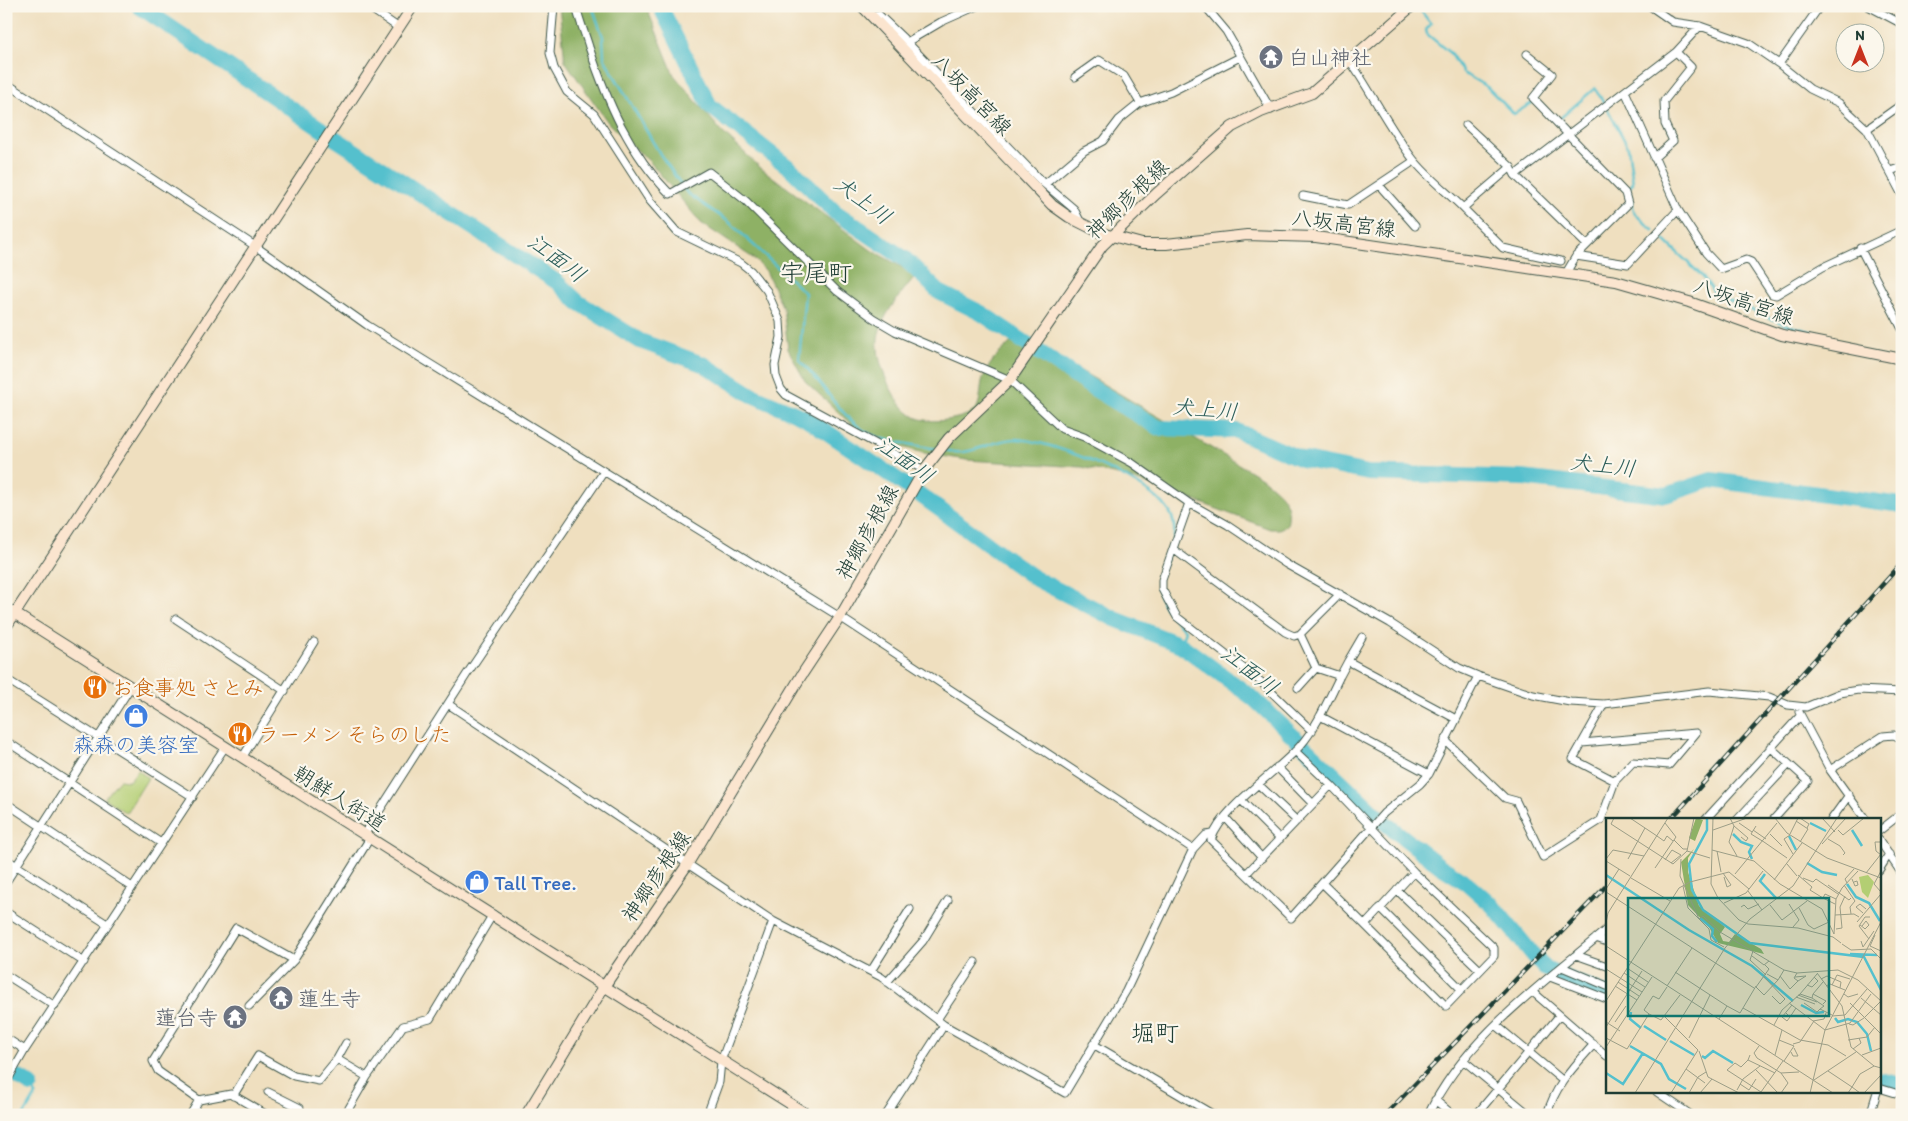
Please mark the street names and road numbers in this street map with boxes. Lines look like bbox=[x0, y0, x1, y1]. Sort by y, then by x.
street label: 八坂高宮線 bbox=[927, 48, 1017, 140]
street label: 神郷彦根線 bbox=[1081, 154, 1173, 244]
street label: 八坂高宮線 bbox=[1290, 204, 1398, 242]
street label: 八坂高宮線 bbox=[1690, 272, 1798, 330]
street label: 神郷彦根線 bbox=[831, 480, 903, 584]
street label: 朝鮮人街道 bbox=[289, 760, 391, 836]
street label: 神郷彦根線 bbox=[616, 825, 696, 927]

